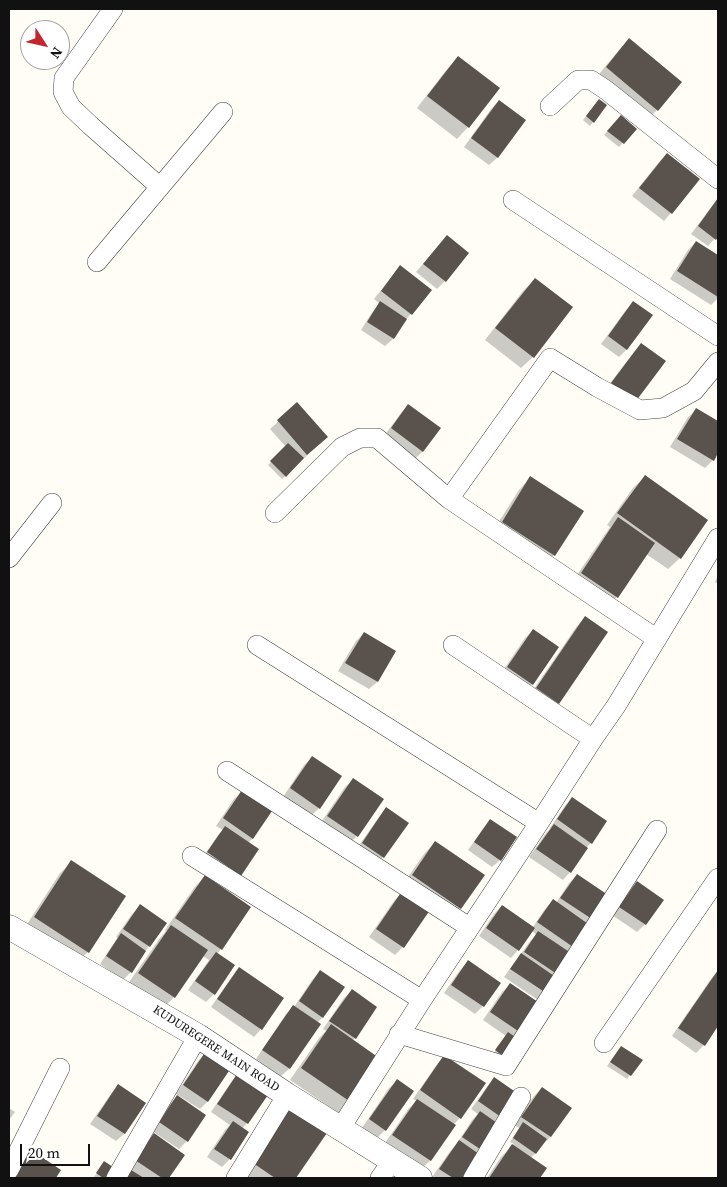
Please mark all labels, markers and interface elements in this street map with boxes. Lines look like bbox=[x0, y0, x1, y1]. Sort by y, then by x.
north arrow bbox=[20, 20, 70, 70]
text: N bbox=[45, 43, 68, 63]
street label: KUDUREGERE MAIN ROAD bbox=[150, 1003, 282, 1095]
scale bar bbox=[22, 1134, 92, 1166]
text: 20 m bbox=[28, 1142, 60, 1163]

